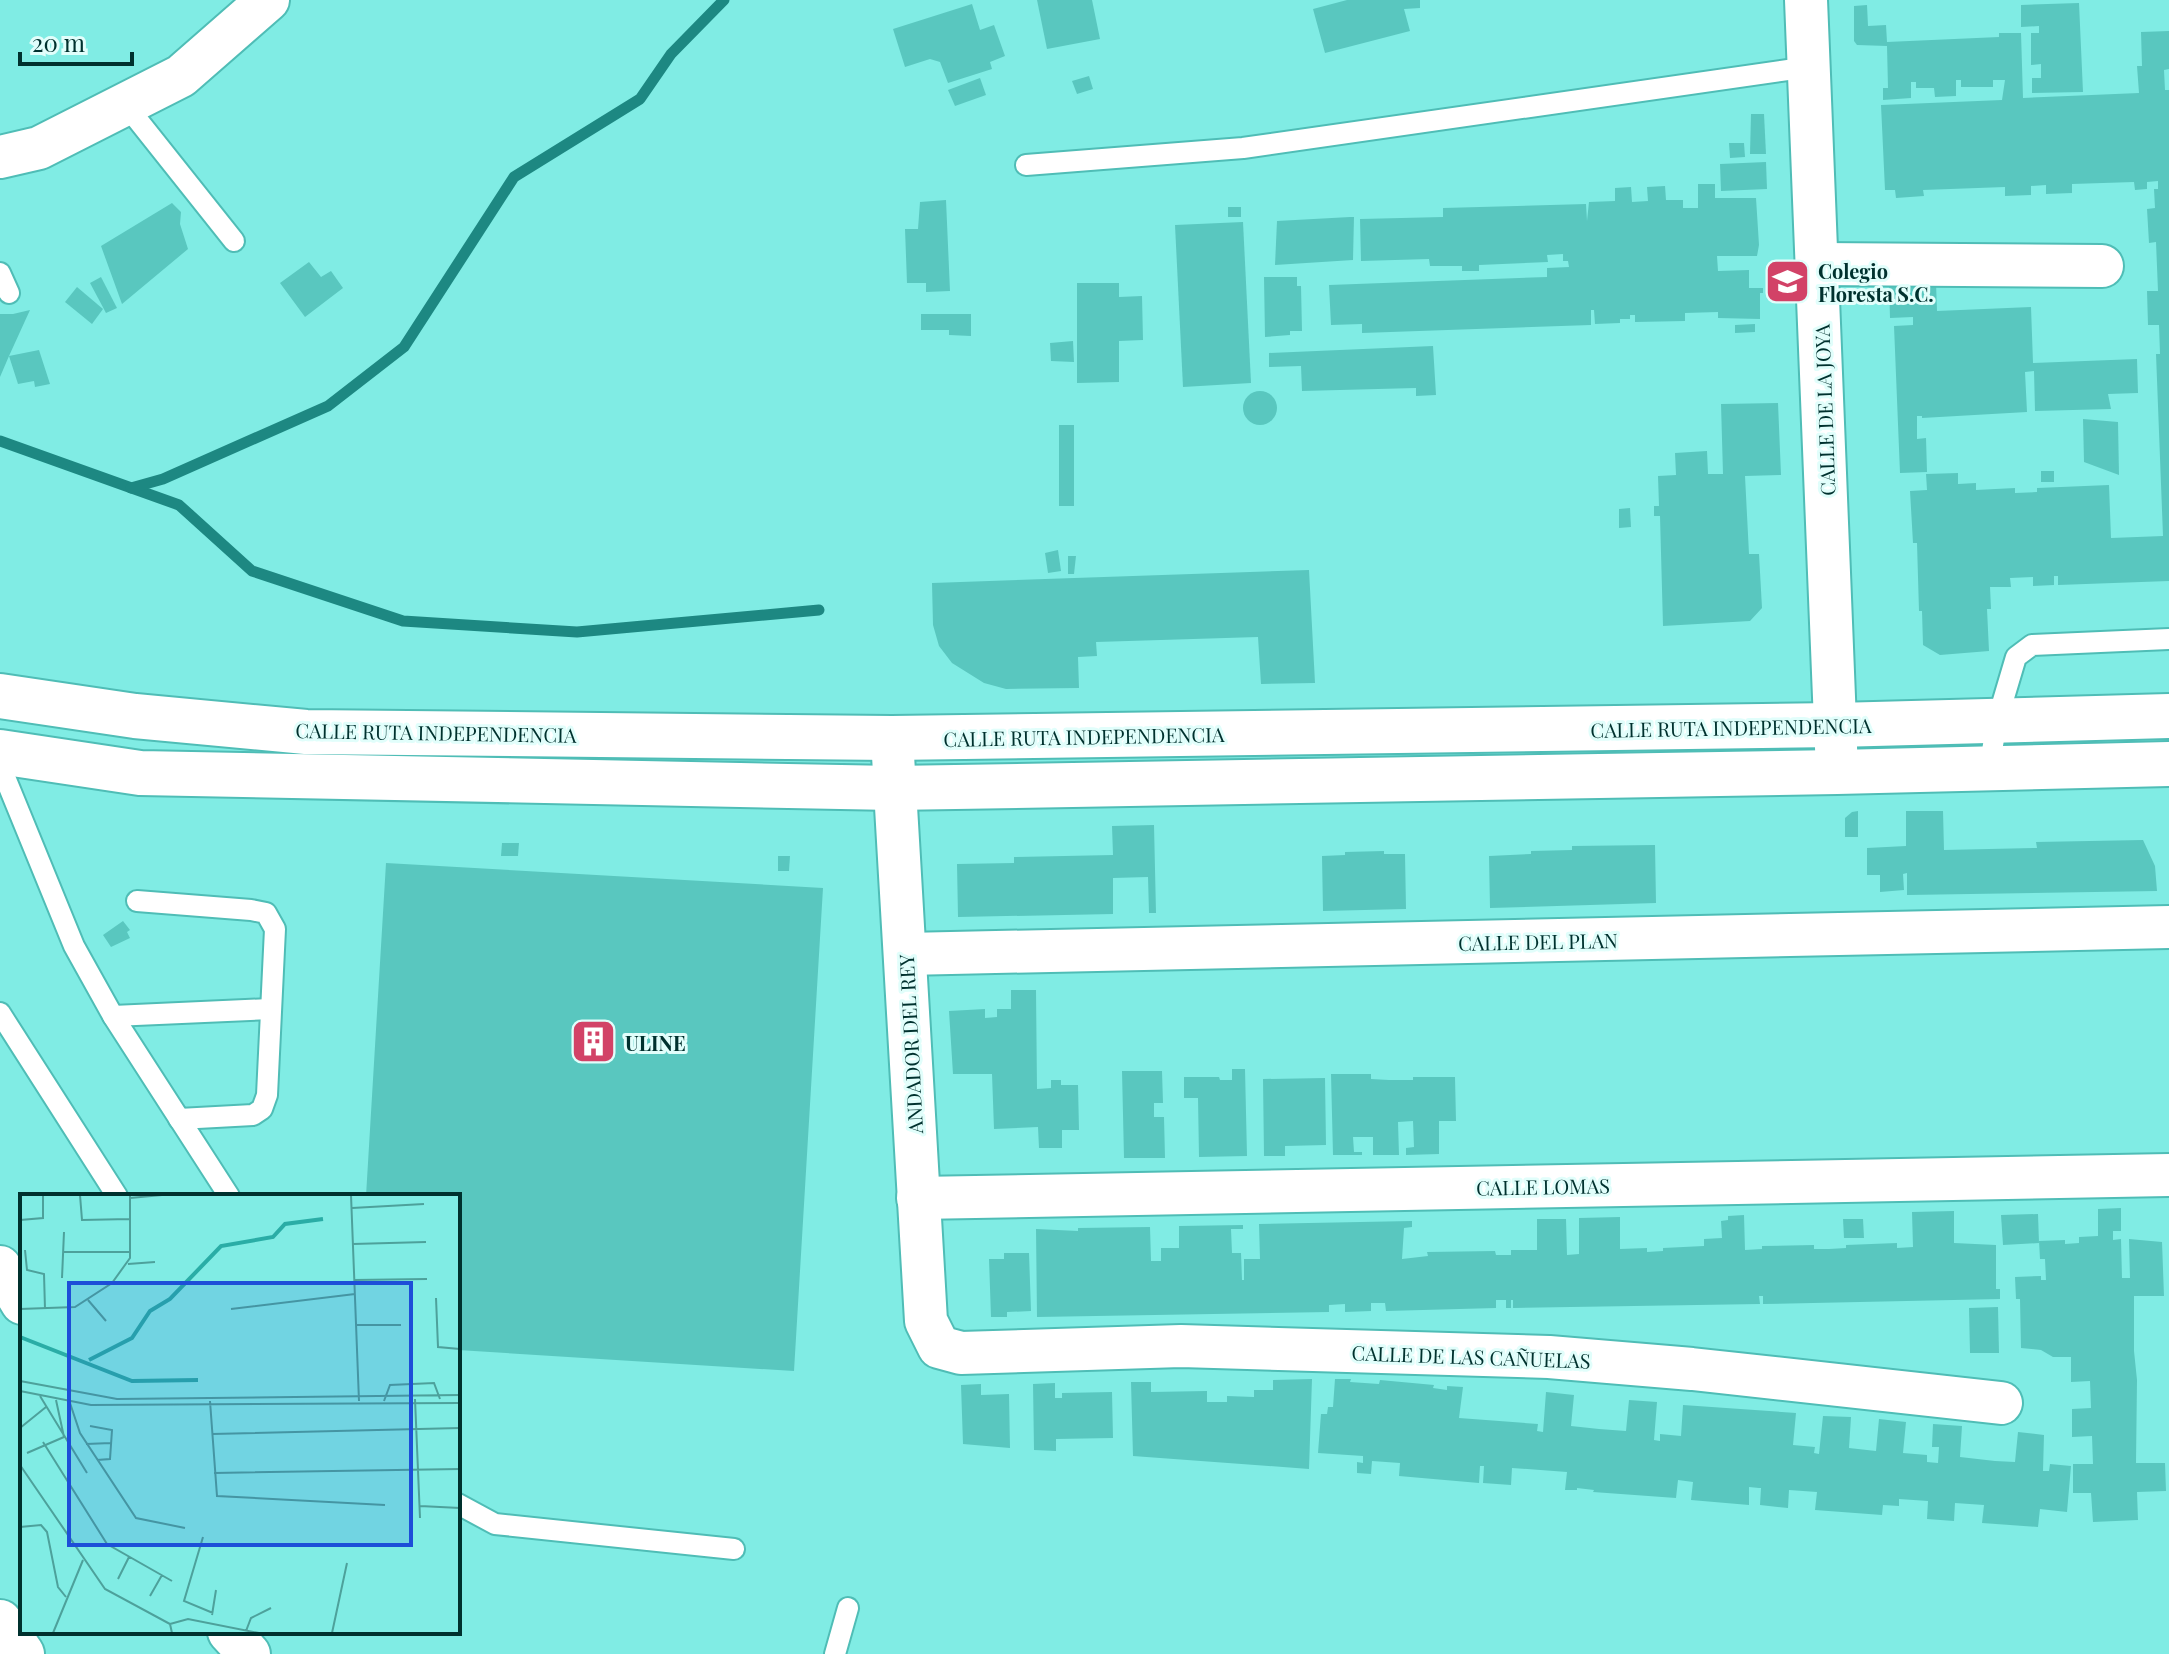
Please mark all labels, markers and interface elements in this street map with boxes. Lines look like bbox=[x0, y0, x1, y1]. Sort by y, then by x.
scale bar bbox=[20, 16, 132, 66]
text: 20 m bbox=[32, 26, 85, 58]
place label: Colegio Floresta S.C. bbox=[1818, 257, 1934, 307]
school or university icon: Colegio Floresta S.C. bbox=[1763, 258, 1811, 306]
street label: CALLE DE LA JOYA bbox=[1807, 323, 1840, 496]
street label: CALLE RUTA INDEPENDENCIA bbox=[1590, 711, 1872, 743]
street label: CALLE RUTA INDEPENDENCIA bbox=[295, 716, 577, 748]
street label: CALLE RUTA INDEPENDENCIA bbox=[943, 720, 1225, 752]
street label: CALLE DEL PLAN bbox=[1458, 926, 1618, 956]
street label: ANDADOR DEL REY bbox=[892, 953, 928, 1135]
building icon: ULINE bbox=[570, 1018, 618, 1066]
place label: ULINE bbox=[625, 1029, 686, 1056]
street label: CALLE LOMAS bbox=[1476, 1171, 1610, 1201]
inset map bbox=[20, 1194, 460, 1634]
street label: CALLE DE LAS CAÑUELAS bbox=[1351, 1338, 1591, 1374]

